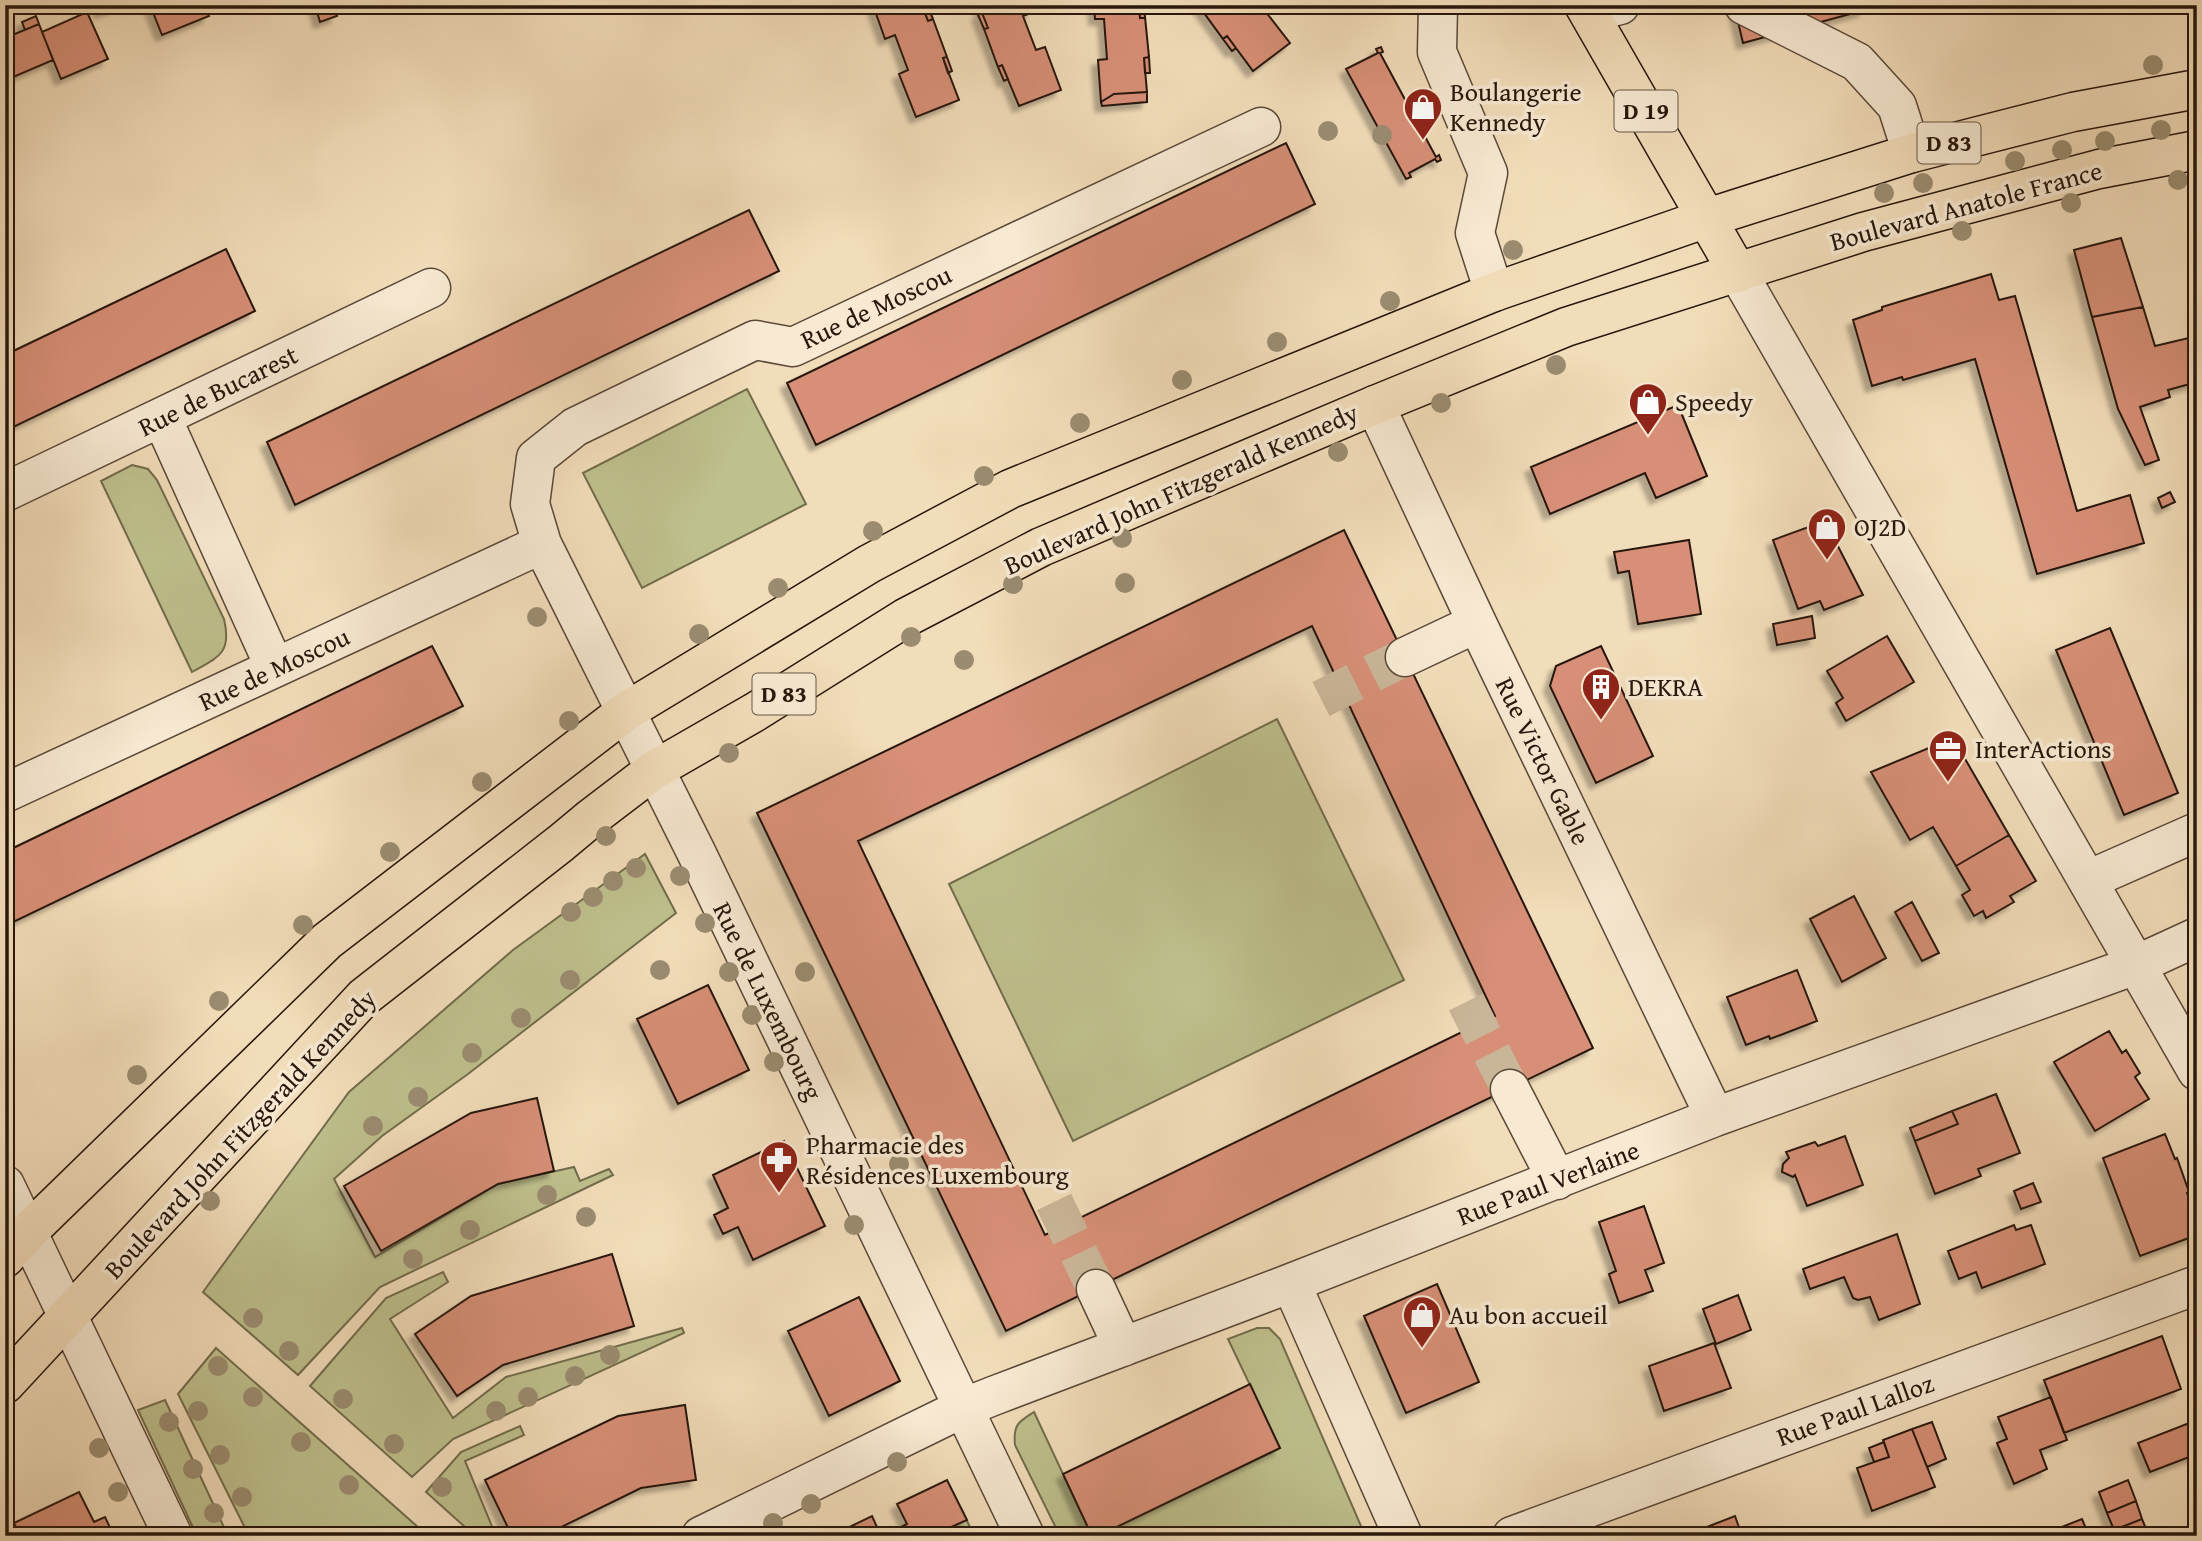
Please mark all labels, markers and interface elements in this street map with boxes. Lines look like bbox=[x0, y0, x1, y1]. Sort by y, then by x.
place label: Boulangerie Kennedy bbox=[1450, 72, 1582, 141]
shop icon: Boulangerie Kennedy bbox=[1402, 86, 1444, 141]
road number: D 19 bbox=[1614, 90, 1678, 132]
road number: D 83 bbox=[1918, 122, 1980, 163]
street label: Boulevard Anatole France bbox=[1825, 150, 2106, 261]
street label: Rue de Moscou bbox=[794, 255, 958, 359]
street label: Rue de Bucarest bbox=[131, 335, 304, 446]
shop icon: Speedy bbox=[1627, 381, 1669, 436]
place label: Speedy bbox=[1675, 382, 1753, 421]
street label: Boulevard John Fitzgerald Kennedy bbox=[998, 393, 1364, 584]
shop icon: OJ2D bbox=[1806, 506, 1848, 561]
place label: OJ2D bbox=[1854, 507, 1906, 546]
street label: Rue de Moscou bbox=[192, 617, 356, 721]
building icon: DEKRA bbox=[1580, 666, 1622, 721]
place label: DEKRA bbox=[1628, 667, 1703, 706]
street label: Rue Victor Gable bbox=[1486, 670, 1601, 851]
road number: D 83 bbox=[752, 674, 816, 714]
office icon: InterActions bbox=[1927, 728, 1969, 783]
place label: InterActions bbox=[1975, 729, 2112, 768]
street label: Rue de Luxembourg bbox=[704, 895, 833, 1107]
street label: Boulevard John Fitzgerald Kennedy bbox=[94, 980, 385, 1287]
place label: Pharmacie des Résidences Luxembourg bbox=[806, 1125, 1069, 1194]
street label: Rue Paul Verlaine bbox=[1451, 1130, 1645, 1235]
pharmacy icon: Pharmacie des Résidences Luxembourg bbox=[758, 1139, 800, 1194]
shop icon: Au bon accueil bbox=[1401, 1294, 1443, 1349]
place label: Au bon accueil bbox=[1449, 1295, 1608, 1334]
street label: Rue Paul Lalloz bbox=[1771, 1363, 1939, 1456]

